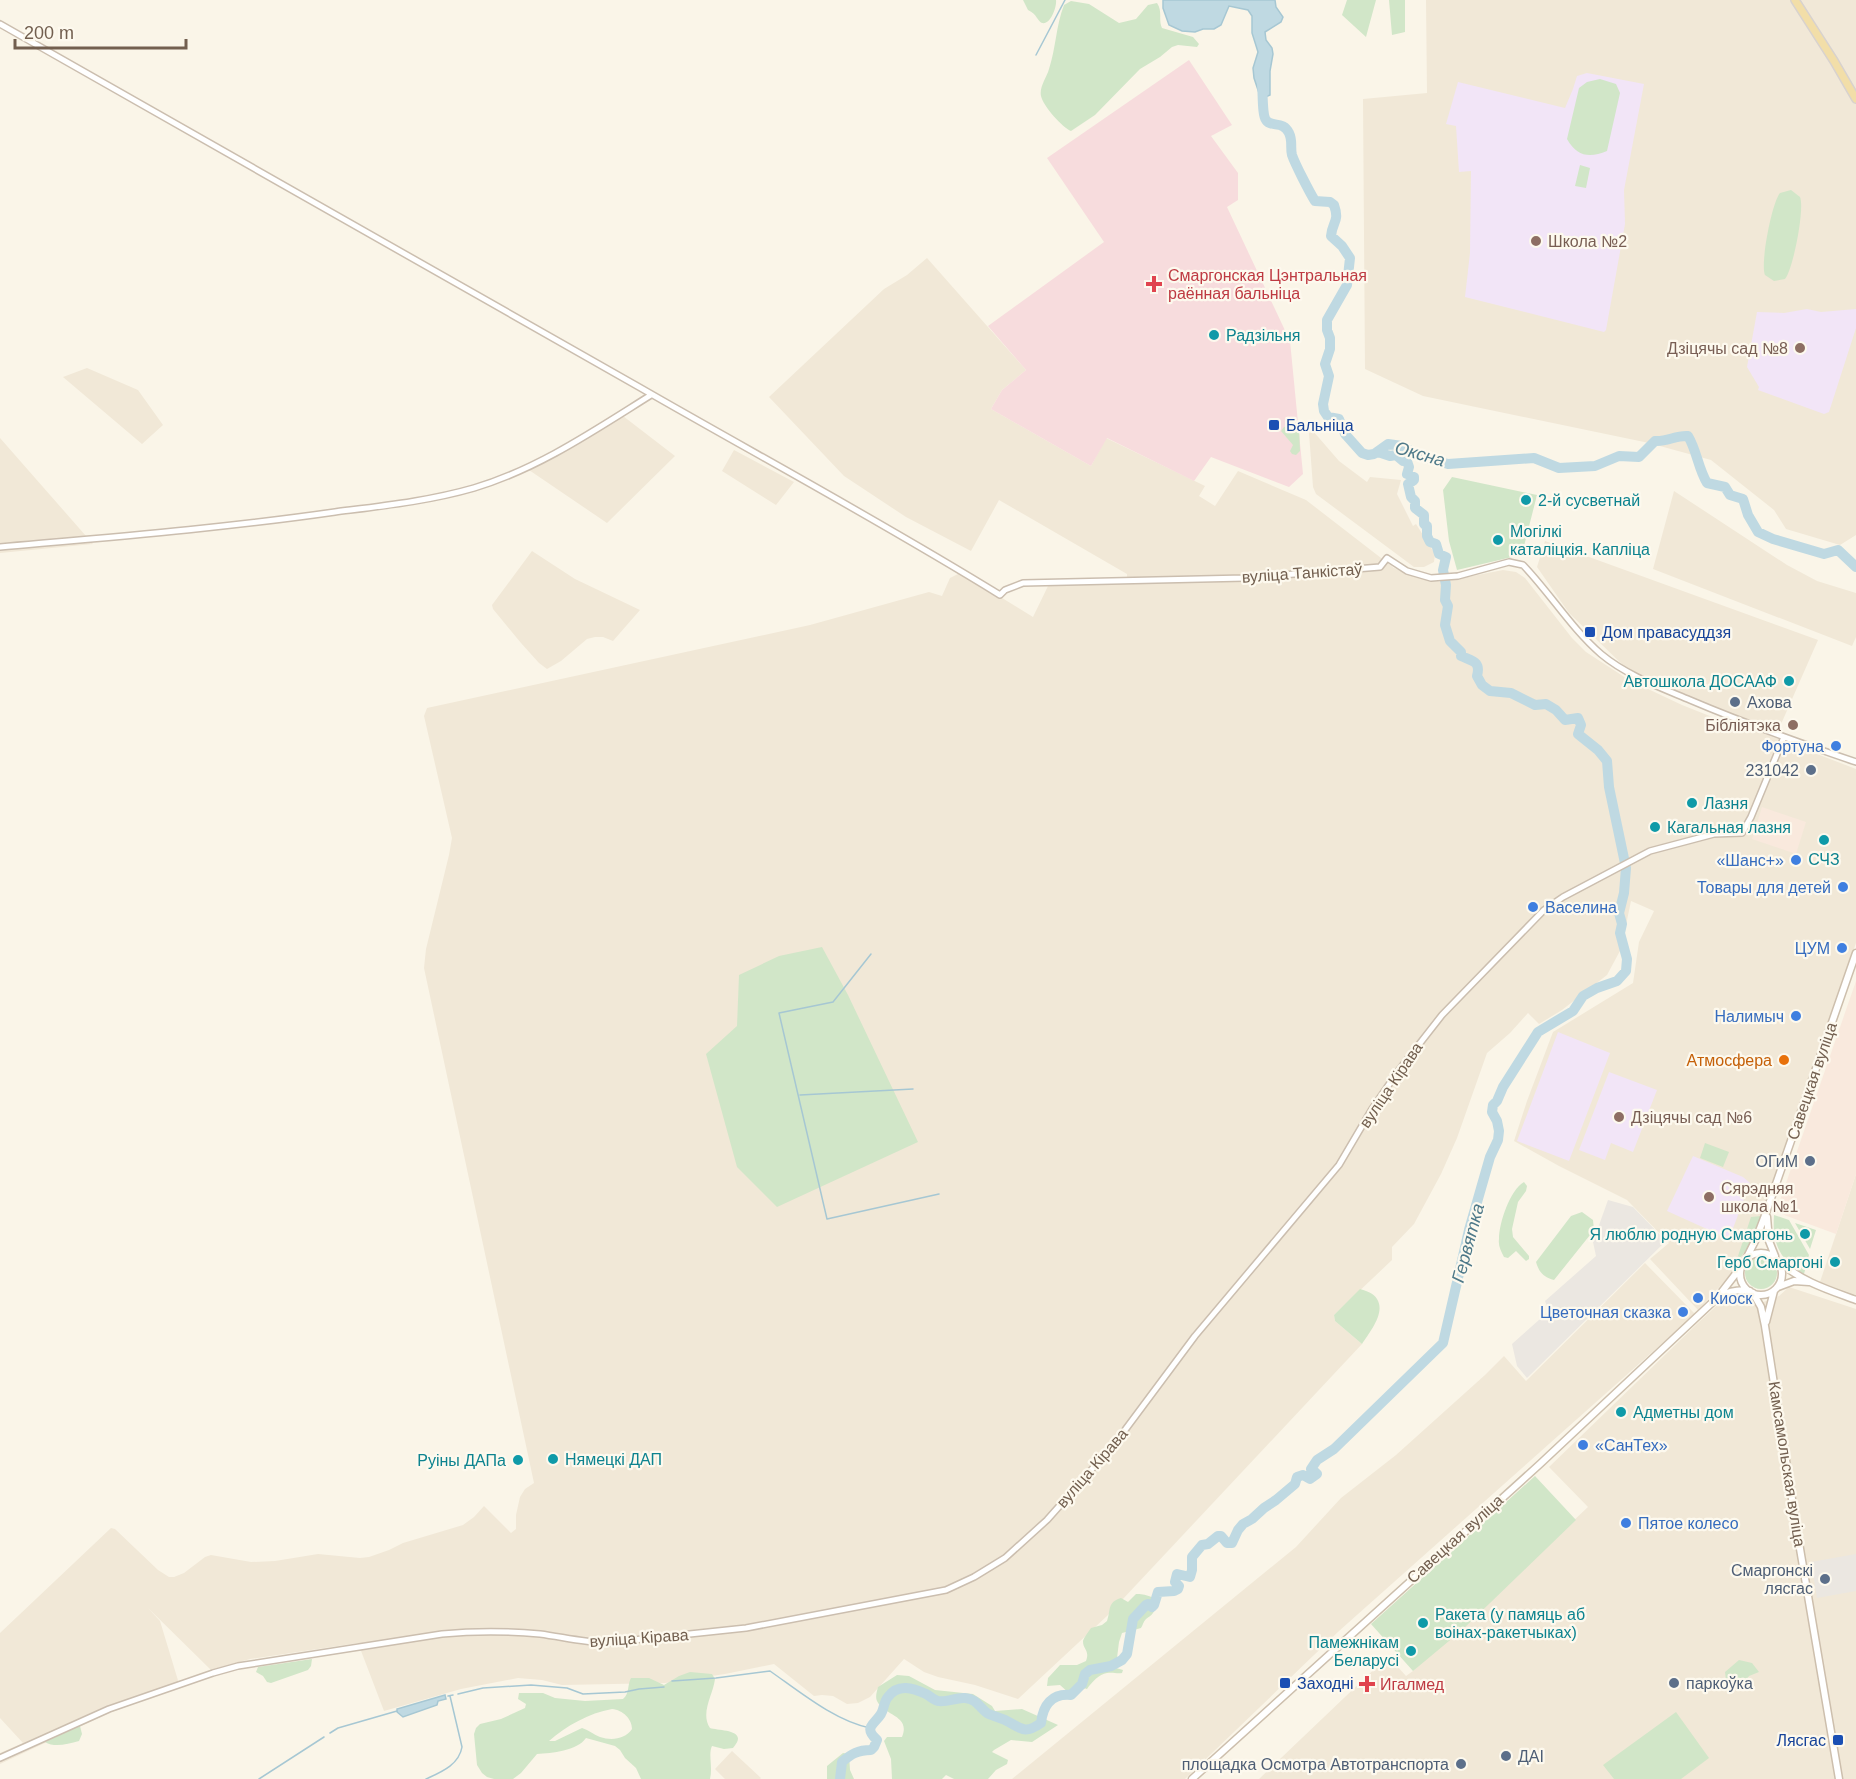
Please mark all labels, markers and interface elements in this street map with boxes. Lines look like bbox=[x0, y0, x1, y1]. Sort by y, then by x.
scale bar bbox=[15, 12, 186, 50]
text: 200 m bbox=[24, 23, 74, 43]
place label: Школа №2 bbox=[1548, 233, 1627, 250]
marker: Школа №2 bbox=[1529, 234, 1543, 248]
place label: Смаргонская Цэнтральная раённая бальніца bbox=[1168, 267, 1367, 302]
marker: Смаргонская Цэнтральная раённая бальніца bbox=[1145, 275, 1163, 293]
place label: Радзільня bbox=[1226, 327, 1300, 344]
marker: Радзільня bbox=[1207, 328, 1221, 342]
place label: Дзіцячы сад №8 bbox=[1667, 340, 1788, 357]
marker: Дзіцячы сад №8 bbox=[1793, 341, 1807, 355]
place label: Бальніца bbox=[1286, 417, 1354, 434]
marker: Бальніца bbox=[1267, 418, 1281, 432]
water label: Оксна bbox=[1393, 437, 1447, 471]
place label: 2-й сусветнай bbox=[1538, 492, 1640, 509]
marker: 2-й сусветнай bbox=[1519, 493, 1533, 507]
place label: Могілкі каталіцкія. Капліца bbox=[1510, 523, 1650, 558]
marker: Могілкі каталіцкія. Капліца bbox=[1491, 533, 1505, 547]
street label: вуліца Танкістаў bbox=[1241, 560, 1363, 586]
place label: Дом правасуддзя bbox=[1602, 624, 1731, 641]
marker: Дом правасуддзя bbox=[1583, 625, 1597, 639]
place label: Автошкола ДОСААФ bbox=[1623, 673, 1777, 690]
marker: Автошкола ДОСААФ bbox=[1782, 674, 1796, 688]
place label: Ахова bbox=[1747, 694, 1792, 711]
marker: Ахова bbox=[1728, 695, 1742, 709]
place label: Бібліятэка bbox=[1705, 717, 1781, 734]
marker: Бібліятэка bbox=[1786, 718, 1800, 732]
place label: Фортуна bbox=[1761, 738, 1824, 755]
marker: Фортуна bbox=[1829, 739, 1843, 753]
place label: 231042 bbox=[1746, 762, 1799, 779]
marker: 231042 bbox=[1804, 763, 1818, 777]
place label: Лазня bbox=[1704, 795, 1748, 812]
marker: Лазня bbox=[1685, 796, 1699, 810]
place label: Кагальная лазня bbox=[1667, 819, 1791, 836]
marker: Кагальная лазня bbox=[1648, 820, 1662, 834]
marker: СЧЗ bbox=[1817, 833, 1831, 847]
place label: СЧЗ bbox=[1808, 851, 1840, 868]
place label: «Шанс+» bbox=[1716, 852, 1784, 869]
marker: «Шанс+» bbox=[1789, 853, 1803, 867]
place label: Товары для детей bbox=[1697, 879, 1831, 896]
marker: Товары для детей bbox=[1836, 880, 1850, 894]
place label: Васелина bbox=[1545, 899, 1617, 916]
marker: Васелина bbox=[1526, 900, 1540, 914]
place label: ЦУМ bbox=[1795, 940, 1830, 957]
marker: ЦУМ bbox=[1835, 941, 1849, 955]
place label: Налимыч bbox=[1714, 1008, 1784, 1025]
marker: Налимыч bbox=[1789, 1009, 1803, 1023]
street label: Савецкая вуліца bbox=[1784, 1020, 1840, 1142]
street label: вуліца Кірава bbox=[1356, 1039, 1426, 1131]
place label: Атмосфера bbox=[1687, 1052, 1772, 1069]
marker: Атмосфера bbox=[1777, 1053, 1791, 1067]
place label: Дзіцячы сад №6 bbox=[1631, 1109, 1752, 1126]
marker: Дзіцячы сад №6 bbox=[1612, 1110, 1626, 1124]
place label: ОГиМ bbox=[1756, 1153, 1798, 1170]
marker: ОГиМ bbox=[1803, 1154, 1817, 1168]
place label: Сярэдняя школа №1 bbox=[1721, 1180, 1798, 1215]
marker: Сярэдняя школа №1 bbox=[1702, 1190, 1716, 1204]
water label: Гервятка bbox=[1448, 1201, 1488, 1285]
place label: Я люблю родную Смаргонь bbox=[1589, 1226, 1793, 1243]
marker: Я люблю родную Смаргонь bbox=[1798, 1227, 1812, 1241]
place label: Герб Смаргоні bbox=[1717, 1254, 1823, 1271]
marker: Герб Смаргоні bbox=[1828, 1255, 1842, 1269]
place label: Киоск bbox=[1710, 1290, 1753, 1307]
marker: Киоск bbox=[1691, 1291, 1705, 1305]
place label: Цветочная сказка bbox=[1540, 1304, 1671, 1321]
marker: Цветочная сказка bbox=[1676, 1305, 1690, 1319]
street label: Камсамольская вуліца bbox=[1766, 1380, 1809, 1548]
place label: Адметны дом bbox=[1633, 1404, 1734, 1421]
marker: Адметны дом bbox=[1614, 1405, 1628, 1419]
street label: вуліца Кірава bbox=[1053, 1425, 1131, 1511]
place label: «СанТех» bbox=[1595, 1437, 1668, 1454]
marker: «СанТех» bbox=[1576, 1438, 1590, 1452]
place label: Нямецкі ДАП bbox=[565, 1451, 662, 1468]
place label: Руіны ДАПа bbox=[417, 1452, 506, 1469]
marker: Нямецкі ДАП bbox=[546, 1452, 560, 1466]
marker: Руіны ДАПа bbox=[511, 1453, 525, 1467]
street label: Савецкая вуліца bbox=[1404, 1491, 1507, 1587]
place label: Пятое колесо bbox=[1638, 1515, 1739, 1532]
marker: Пятое колесо bbox=[1619, 1516, 1633, 1530]
place label: Смаргонскі лясгас bbox=[1731, 1562, 1813, 1597]
marker: Смаргонскі лясгас bbox=[1818, 1572, 1832, 1586]
place label: Ракета (у памяць аб воінах-ракетчыках) bbox=[1435, 1606, 1585, 1641]
marker: Ракета (у памяць аб воінах-ракетчыках) bbox=[1416, 1616, 1430, 1630]
street label: вуліца Кірава bbox=[589, 1626, 689, 1650]
place label: Памежнікам Беларусі bbox=[1309, 1634, 1399, 1669]
marker: Памежнікам Беларусі bbox=[1404, 1644, 1418, 1658]
place label: Заходні bbox=[1297, 1675, 1354, 1692]
marker: Игалмед bbox=[1358, 1675, 1376, 1693]
place label: паркоўка bbox=[1686, 1675, 1753, 1692]
marker: Заходні bbox=[1278, 1676, 1292, 1690]
place label: Игалмед bbox=[1380, 1676, 1445, 1693]
marker: паркоўка bbox=[1667, 1676, 1681, 1690]
place label: Лясгас bbox=[1776, 1732, 1826, 1749]
marker: Лясгас bbox=[1831, 1733, 1845, 1747]
place label: ДАІ bbox=[1518, 1748, 1544, 1765]
marker: ДАІ bbox=[1499, 1749, 1513, 1763]
place label: площадка Осмотра Автотранспорта bbox=[1182, 1756, 1449, 1773]
marker: площадка Осмотра Автотранспорта bbox=[1454, 1757, 1468, 1771]

